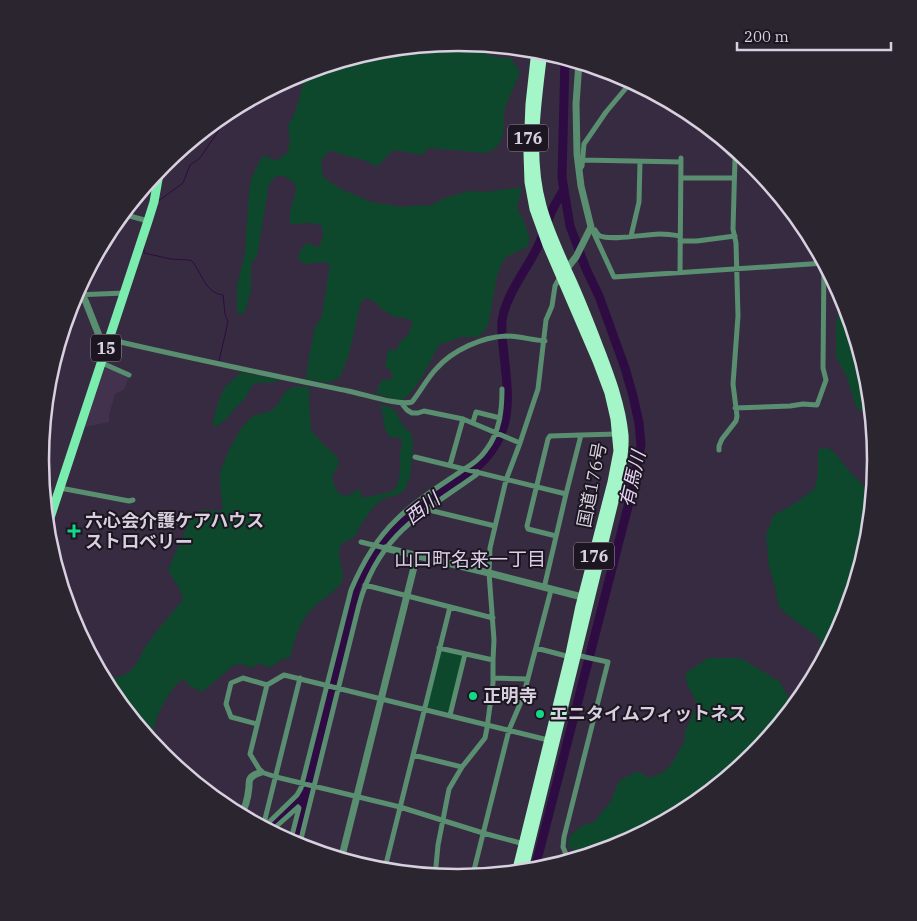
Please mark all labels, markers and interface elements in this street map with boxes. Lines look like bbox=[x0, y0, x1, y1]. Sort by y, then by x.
scale bar bbox=[737, 20, 891, 52]
text: 200 m bbox=[744, 27, 789, 46]
road number: 176 bbox=[508, 125, 548, 152]
road number: 15 bbox=[91, 334, 121, 362]
street label: 国道176号 bbox=[572, 440, 611, 530]
water label: 有馬川 bbox=[614, 447, 651, 509]
water label: 西川 bbox=[400, 486, 446, 529]
place label: 六心会介護ケアハウス ストロベリー bbox=[85, 509, 264, 553]
marker: 六心会介護ケアハウス ストロベリー bbox=[67, 524, 81, 538]
road number: 176 bbox=[574, 542, 614, 570]
district label: 山口町名来一丁目 bbox=[394, 547, 546, 571]
place label: 正明寺 bbox=[483, 684, 537, 707]
marker: 正明寺 bbox=[467, 690, 479, 702]
place label: エニタイムフィットネス bbox=[550, 702, 746, 725]
marker: エニタイムフィットネス bbox=[534, 708, 546, 720]

